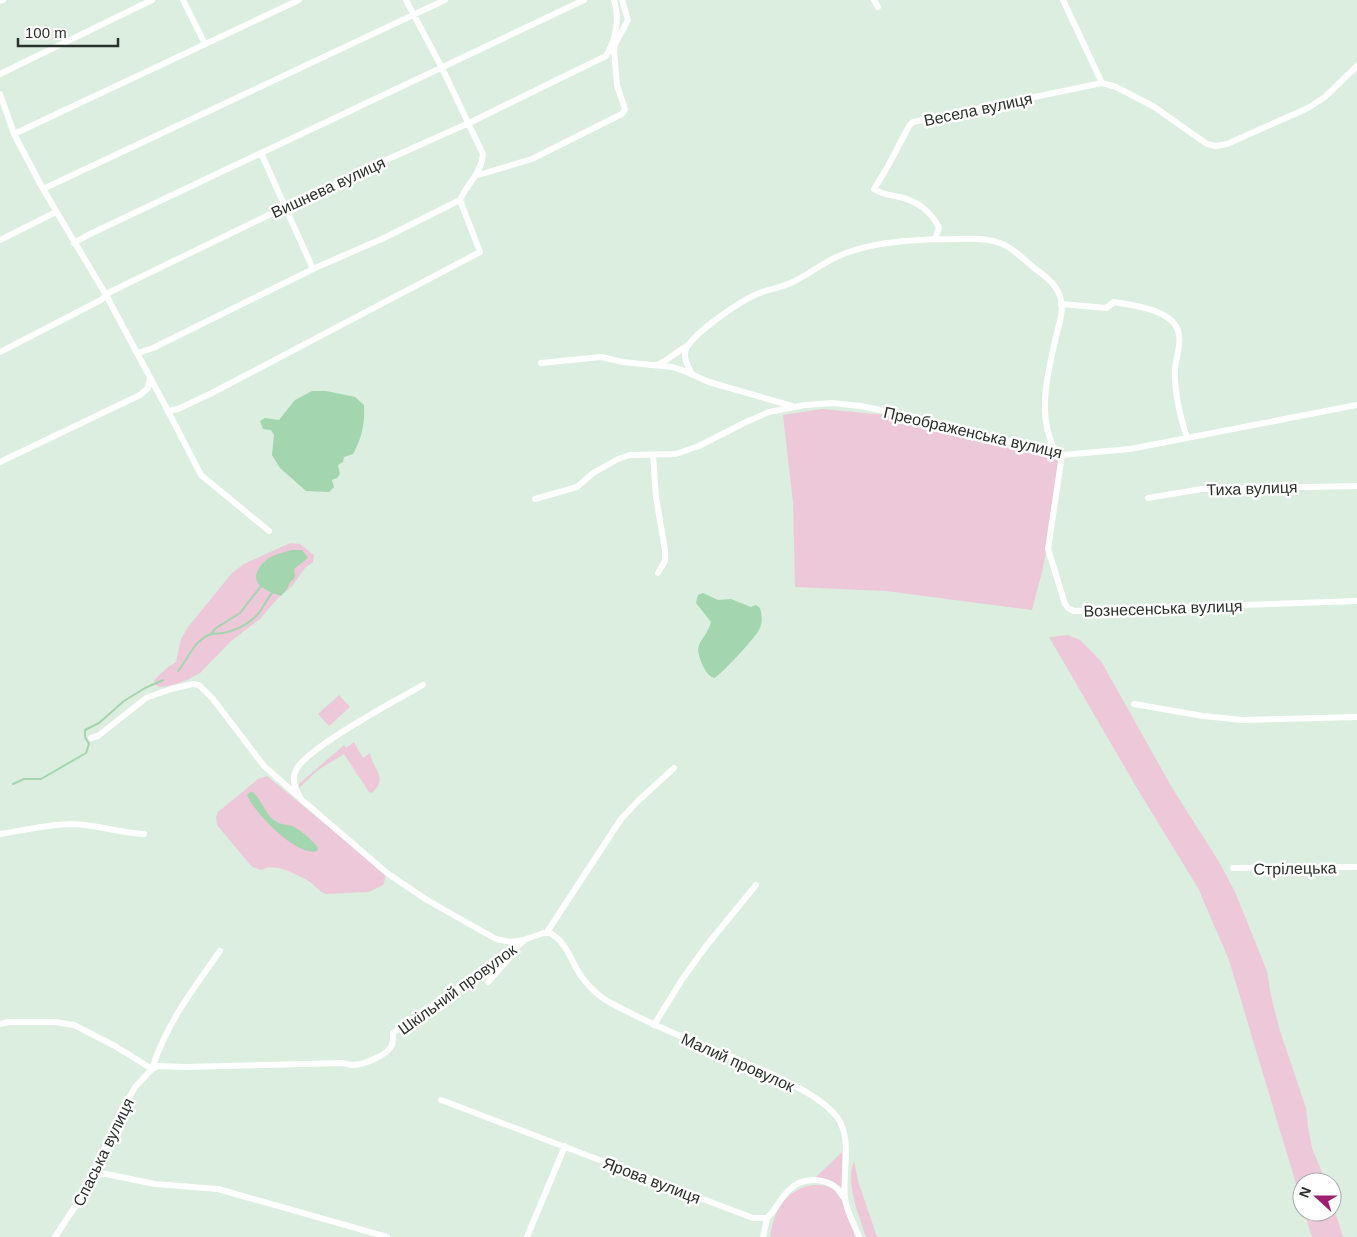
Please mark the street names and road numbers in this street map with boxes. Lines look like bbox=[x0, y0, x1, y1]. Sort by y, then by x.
street label: Весела вулиця bbox=[922, 90, 1034, 129]
street label: Вишнева вулиця bbox=[269, 154, 388, 221]
street label: Преображенська вулиця bbox=[882, 404, 1064, 461]
street label: Тиха вулиця bbox=[1206, 478, 1298, 499]
street label: Вознесенська вулиця bbox=[1083, 597, 1243, 620]
street label: Стрілецька bbox=[1253, 859, 1337, 878]
street label: Шкільний провулок bbox=[395, 940, 520, 1038]
street label: Малий провулок bbox=[679, 1030, 798, 1095]
street label: Спаська вулиця bbox=[70, 1095, 137, 1209]
street label: Ярова вулиця bbox=[601, 1154, 703, 1207]

